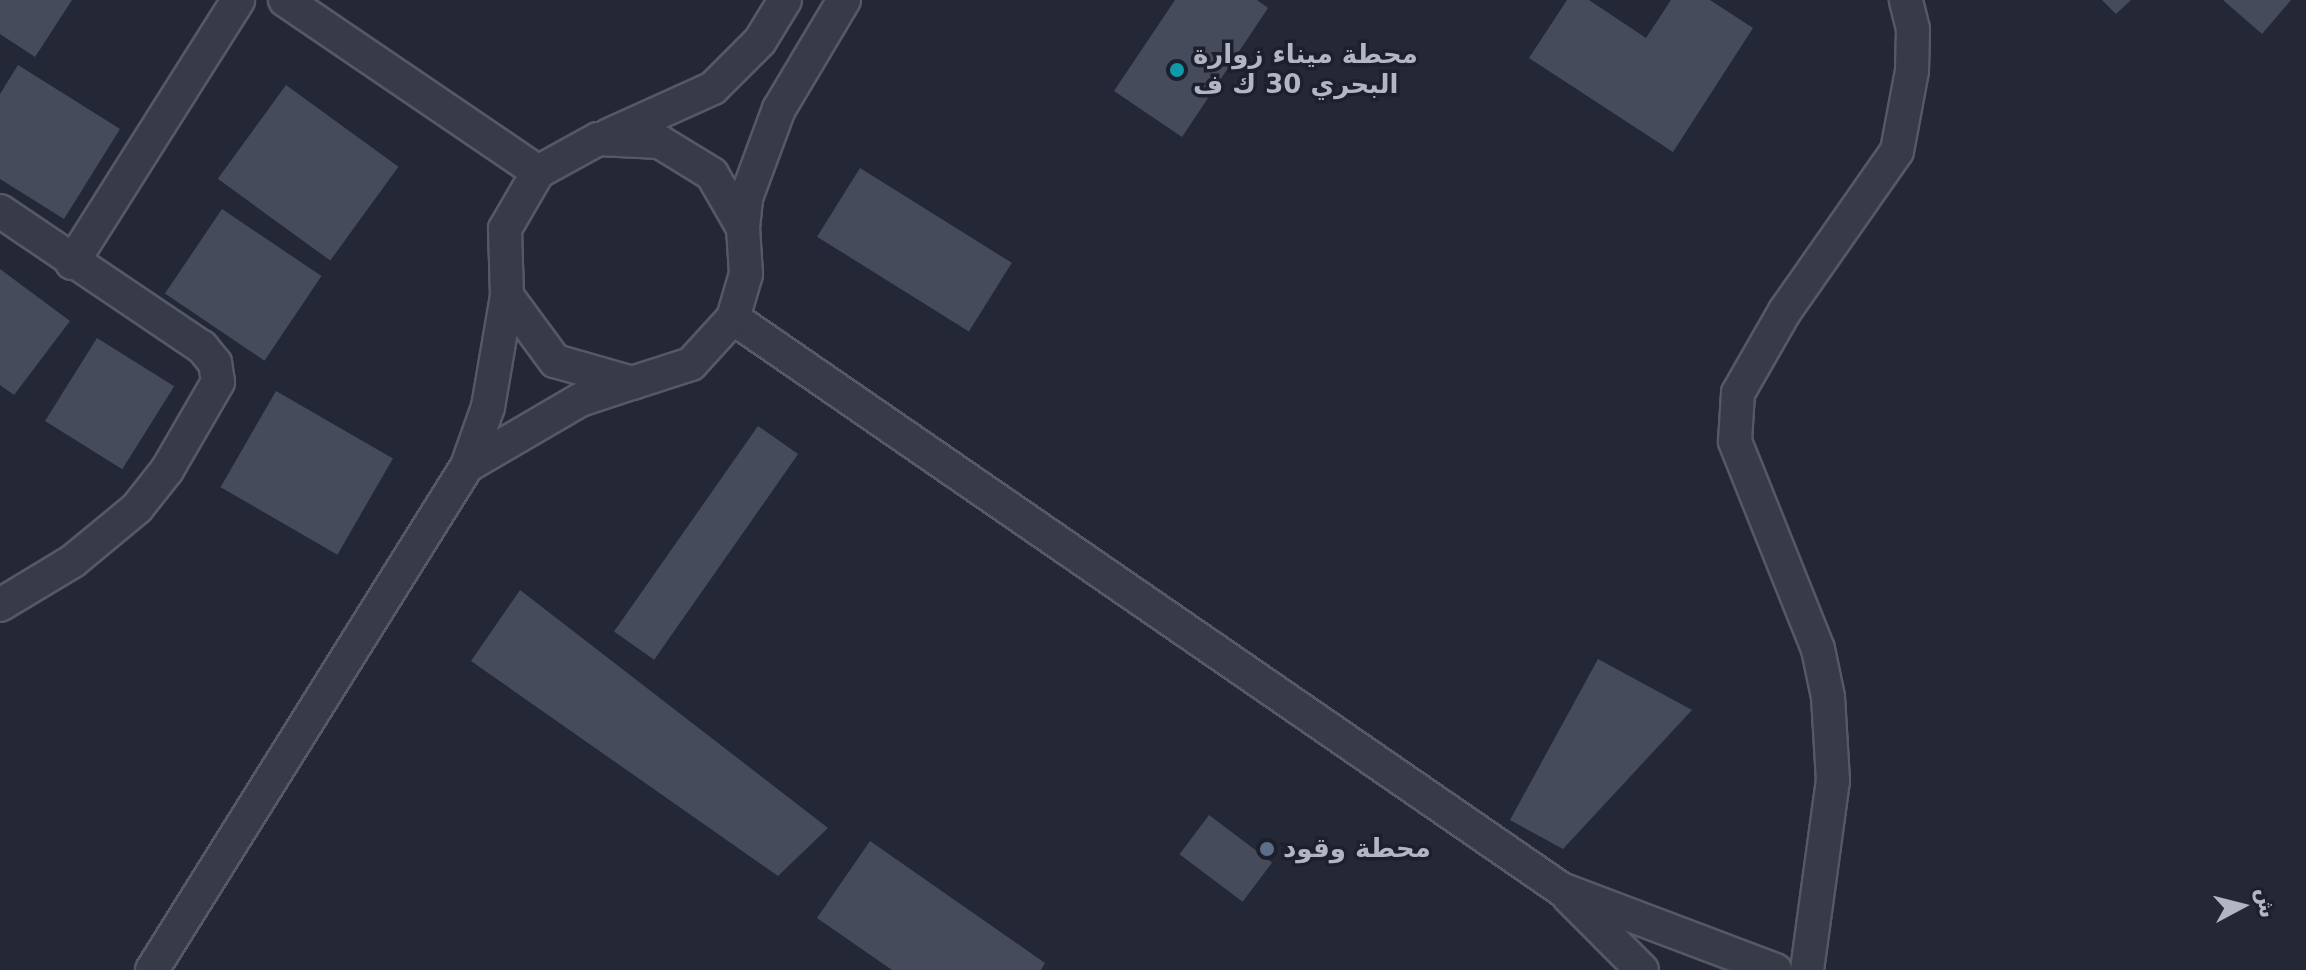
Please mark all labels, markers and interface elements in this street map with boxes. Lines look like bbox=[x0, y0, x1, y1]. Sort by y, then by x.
place label: محطة ميناء زوارة البحري 30 ك ف bbox=[1193, 39, 1418, 100]
marker: محطة ميناء زوارة البحري 30 ك ف bbox=[1168, 61, 1186, 79]
place label: محطة وقود bbox=[1283, 833, 1431, 865]
marker: محطة وقود bbox=[1258, 840, 1276, 858]
north arrow bbox=[2202, 866, 2282, 946]
text: ش bbox=[2252, 886, 2281, 920]

